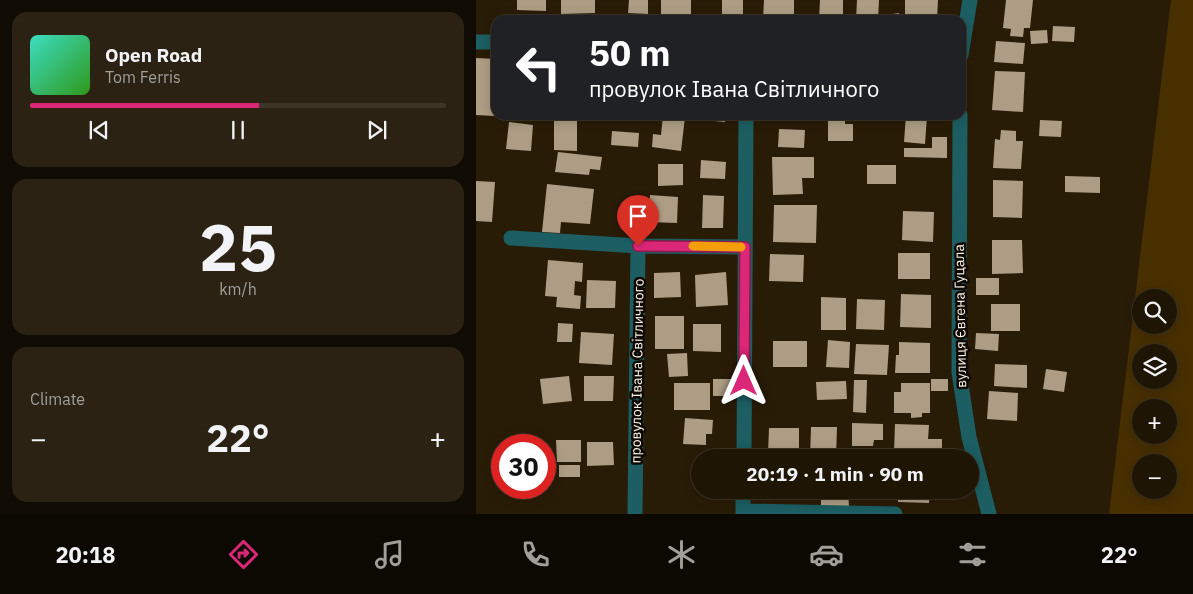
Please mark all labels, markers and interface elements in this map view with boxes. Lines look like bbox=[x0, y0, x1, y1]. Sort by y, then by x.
text: 50 m bbox=[589, 30, 671, 76]
icon: left bbox=[506, 35, 571, 100]
text: Open Road bbox=[105, 43, 202, 67]
text: Tom Ferris bbox=[105, 67, 181, 87]
text: провулок Івана Світличного bbox=[589, 74, 879, 103]
icon: previous bbox=[85, 116, 113, 144]
icon: pause bbox=[224, 116, 252, 144]
icon: next bbox=[363, 116, 391, 144]
pin bbox=[617, 195, 659, 246]
icon: arrive bbox=[624, 202, 652, 230]
text: 25 bbox=[199, 204, 277, 289]
street label: вулиця Євгена Гуцала bbox=[950, 243, 970, 388]
street label: провулок Івана Світличного bbox=[626, 278, 648, 463]
text: km/h bbox=[219, 279, 257, 299]
map controls bbox=[1132, 289, 1177, 499]
button: search bbox=[1132, 289, 1177, 334]
button: layers bbox=[1132, 344, 1177, 389]
position arrow bbox=[717, 354, 769, 406]
text: Climate bbox=[30, 389, 85, 409]
button: + bbox=[1132, 399, 1177, 444]
text: 22° bbox=[206, 413, 270, 462]
text: − bbox=[30, 420, 47, 457]
text: + bbox=[429, 420, 446, 457]
speed limit sign: 30 bbox=[491, 434, 556, 499]
button: − bbox=[1132, 454, 1177, 499]
text: 20:19 · 1 min · 90 m bbox=[746, 462, 924, 486]
icon: directions bbox=[226, 537, 261, 572]
icon: music bbox=[372, 537, 407, 572]
icon: phone bbox=[518, 537, 553, 572]
icon: climate bbox=[664, 537, 699, 572]
icon: car bbox=[809, 537, 844, 572]
icon: filters bbox=[955, 537, 990, 572]
text: 20:18 bbox=[55, 540, 115, 569]
text: 22° bbox=[1101, 540, 1138, 569]

